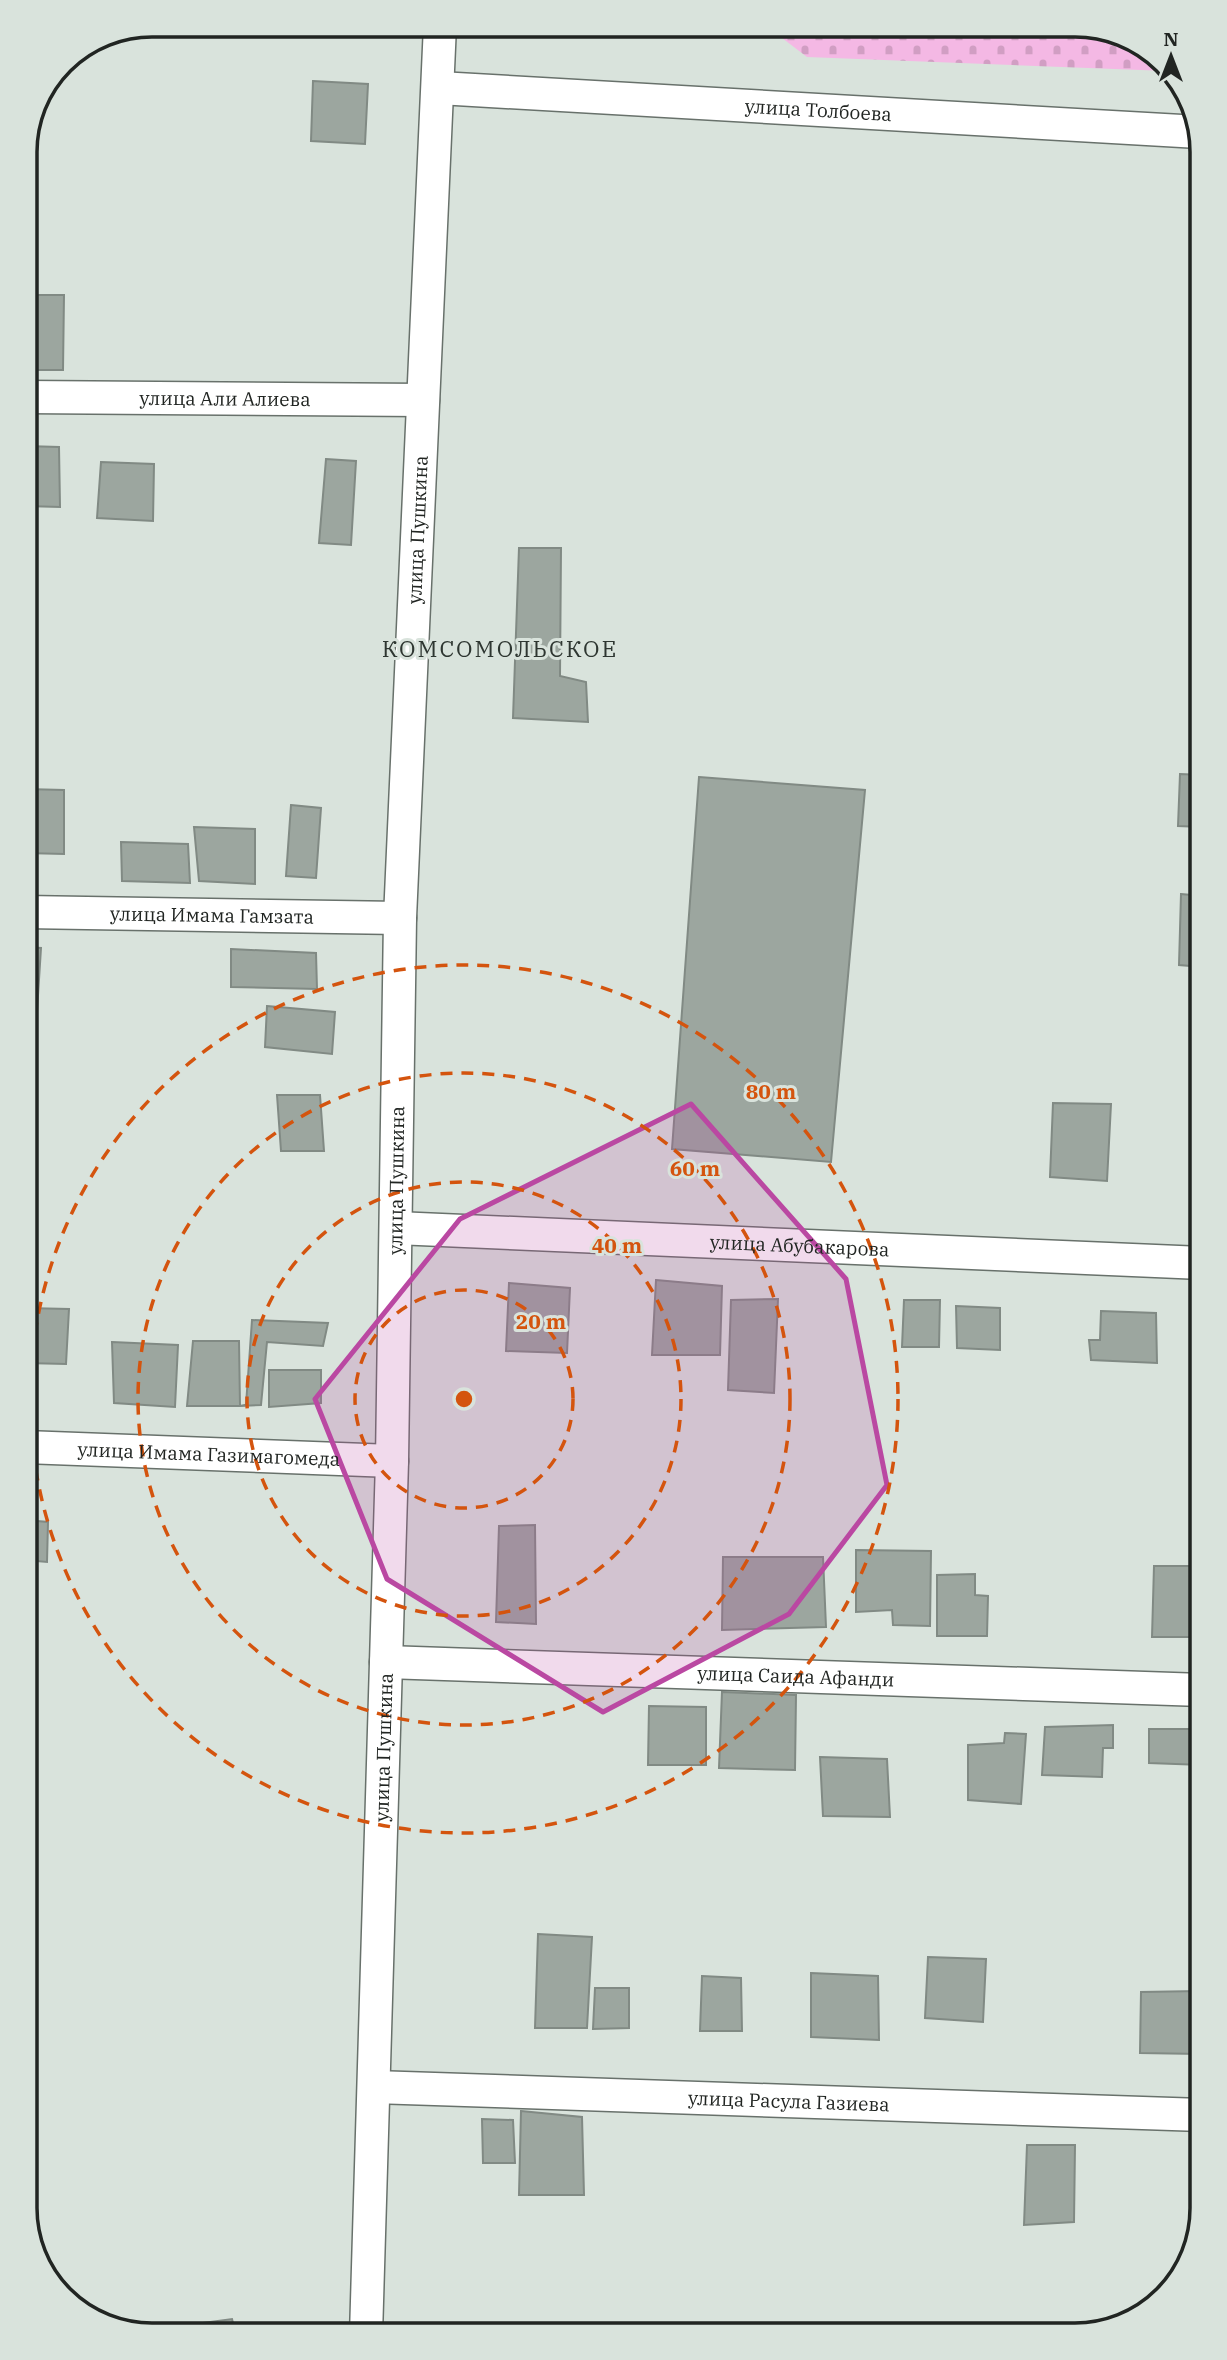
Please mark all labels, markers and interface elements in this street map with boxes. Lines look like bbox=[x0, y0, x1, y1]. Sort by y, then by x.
north arrow bbox=[1136, 21, 1206, 91]
text: N bbox=[1163, 27, 1179, 51]
street label: улица Толбоева bbox=[744, 94, 893, 126]
street label: улица Али Алиева bbox=[139, 386, 311, 411]
street label: улица Пушкина bbox=[402, 455, 433, 605]
district label: КОМСОМОЛЬСКОЕ bbox=[382, 633, 618, 663]
street label: улица Имама Гамзата bbox=[110, 901, 314, 929]
text: 80 m bbox=[746, 1077, 796, 1105]
street label: улица Пушкина bbox=[383, 1106, 409, 1255]
text: 60 m bbox=[670, 1154, 720, 1182]
street label: улица Абубакарова bbox=[709, 1230, 890, 1261]
text: 40 m bbox=[592, 1231, 642, 1259]
text: 20 m bbox=[516, 1307, 566, 1335]
centre of rings bbox=[452, 1387, 476, 1411]
street label: улица Имама Газимагомеда bbox=[77, 1437, 341, 1471]
street label: улица Саида Афанди bbox=[697, 1661, 895, 1691]
street label: улица Пушкина bbox=[369, 1672, 398, 1822]
street label: улица Расула Газиева bbox=[688, 2086, 890, 2116]

